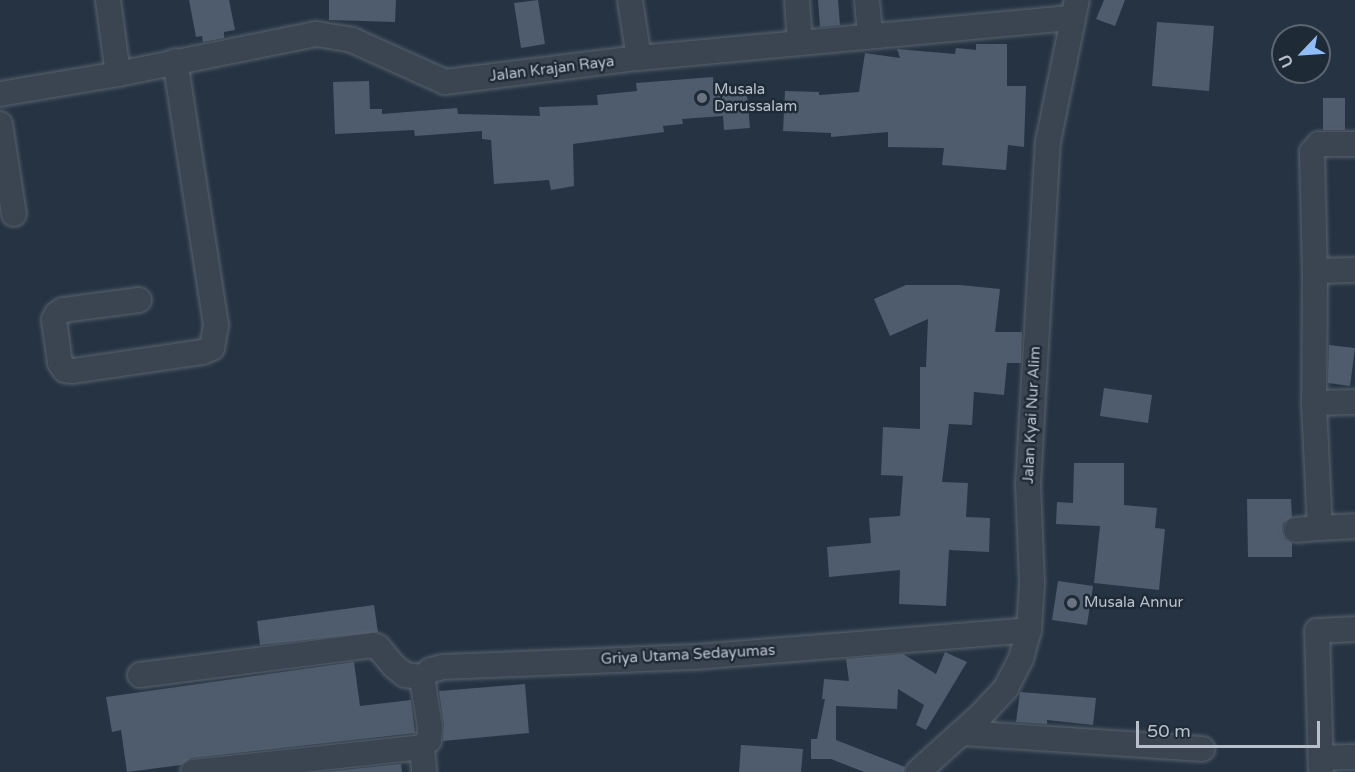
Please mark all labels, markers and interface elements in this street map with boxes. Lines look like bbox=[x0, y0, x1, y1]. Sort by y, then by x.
north arrow bbox=[1271, 24, 1331, 84]
text: U bbox=[1275, 51, 1298, 70]
street label: Jalan Krajan Raya bbox=[489, 52, 615, 86]
place label: Musala Darussalam bbox=[714, 80, 797, 115]
marker: Musala Darussalam bbox=[695, 91, 709, 105]
street label: Jalan Kyai Nur Alim bbox=[1019, 346, 1045, 484]
place label: Musala Annur bbox=[1084, 594, 1183, 612]
marker: Musala Annur bbox=[1065, 596, 1079, 610]
street label: Griya Utama Sedayumas bbox=[600, 641, 776, 669]
scale bar bbox=[1139, 709, 1324, 747]
text: 50 m bbox=[1147, 720, 1191, 742]

